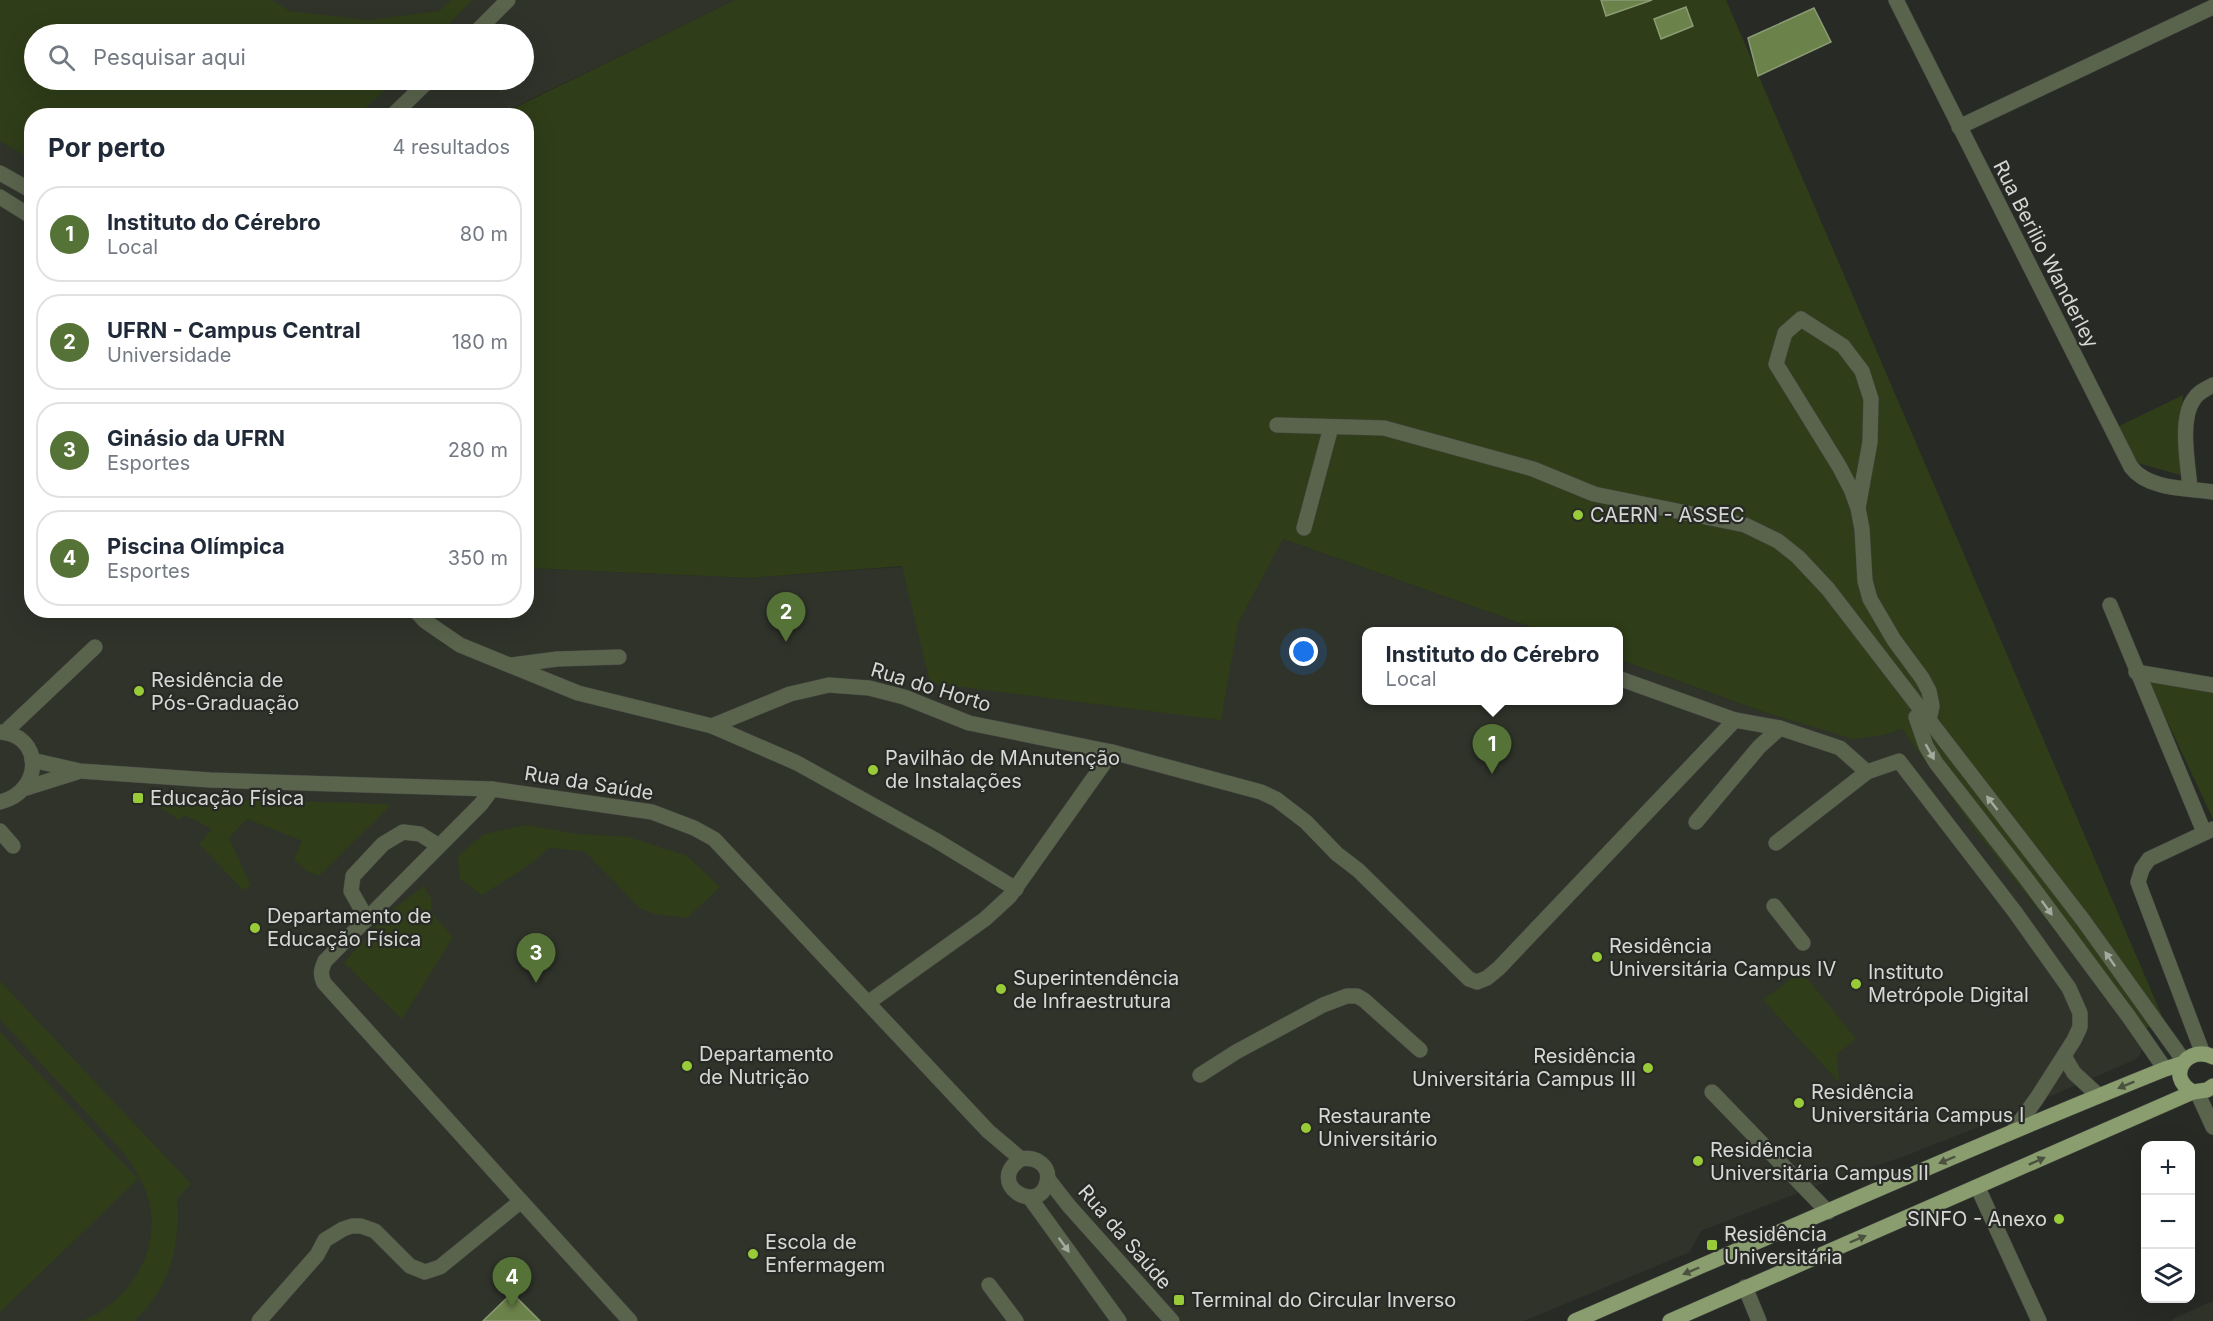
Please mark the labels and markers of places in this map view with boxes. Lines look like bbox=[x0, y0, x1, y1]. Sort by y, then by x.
place label: CAERN - ASSEC bbox=[1590, 503, 1745, 527]
marker: CAERN - ASSEC bbox=[1571, 508, 1585, 522]
pin: 2 bbox=[766, 592, 806, 642]
place label: Residência de Pós-Graduação bbox=[151, 668, 299, 715]
marker: Residência de Pós-Graduação bbox=[132, 684, 146, 698]
pin: 1 bbox=[1472, 724, 1512, 774]
place label: Pavilhão de MAnutenção de Instalações bbox=[885, 746, 1120, 793]
marker: Pavilhão de MAnutenção de Instalações bbox=[866, 763, 880, 777]
place label: Educação Física bbox=[150, 786, 304, 810]
marker: Educação Física bbox=[131, 791, 145, 805]
place label: Departamento de Educação Física bbox=[267, 904, 431, 951]
marker: Departamento de Educação Física bbox=[248, 921, 262, 935]
pin: 3 bbox=[516, 934, 556, 983]
place label: Residência Universitária Campus IV bbox=[1609, 934, 1836, 981]
marker: Residência Universitária Campus IV bbox=[1590, 950, 1604, 964]
place label: Instituto Metrópole Digital bbox=[1868, 960, 2029, 1007]
place label: Superintendência de Infraestrutura bbox=[1013, 966, 1179, 1013]
marker: Instituto Metrópole Digital bbox=[1849, 977, 1863, 991]
marker: Superintendência de Infraestrutura bbox=[994, 982, 1008, 996]
place label: Departamento de Nutrição bbox=[699, 1042, 834, 1089]
place label: Residência Universitária Campus III bbox=[1412, 1044, 1636, 1091]
marker: Departamento de Nutrição bbox=[680, 1059, 694, 1073]
marker: Residência Universitária Campus III bbox=[1641, 1061, 1655, 1075]
place label: Residência Universitária Campus I bbox=[1811, 1080, 2024, 1127]
marker: Residência Universitária Campus I bbox=[1792, 1096, 1806, 1110]
place label: Restaurante Universitário bbox=[1318, 1104, 1438, 1151]
marker: Restaurante Universitário bbox=[1299, 1121, 1313, 1135]
place label: Residência Universitária Campus II bbox=[1710, 1138, 1929, 1185]
marker: Residência Universitária Campus II bbox=[1691, 1154, 1705, 1168]
place label: SINFO - Anexo bbox=[1907, 1207, 2047, 1231]
marker: SINFO - Anexo bbox=[2052, 1212, 2066, 1226]
place label: Residência Universitária bbox=[1724, 1222, 1843, 1269]
place label: Escola de Enfermagem bbox=[765, 1230, 885, 1277]
marker: Residência Universitária bbox=[1705, 1238, 1719, 1252]
marker: Escola de Enfermagem bbox=[746, 1247, 760, 1261]
pin: 4 bbox=[492, 1258, 532, 1307]
place label: Terminal do Circular Inverso bbox=[1191, 1288, 1456, 1312]
marker: Terminal do Circular Inverso bbox=[1172, 1293, 1186, 1307]

